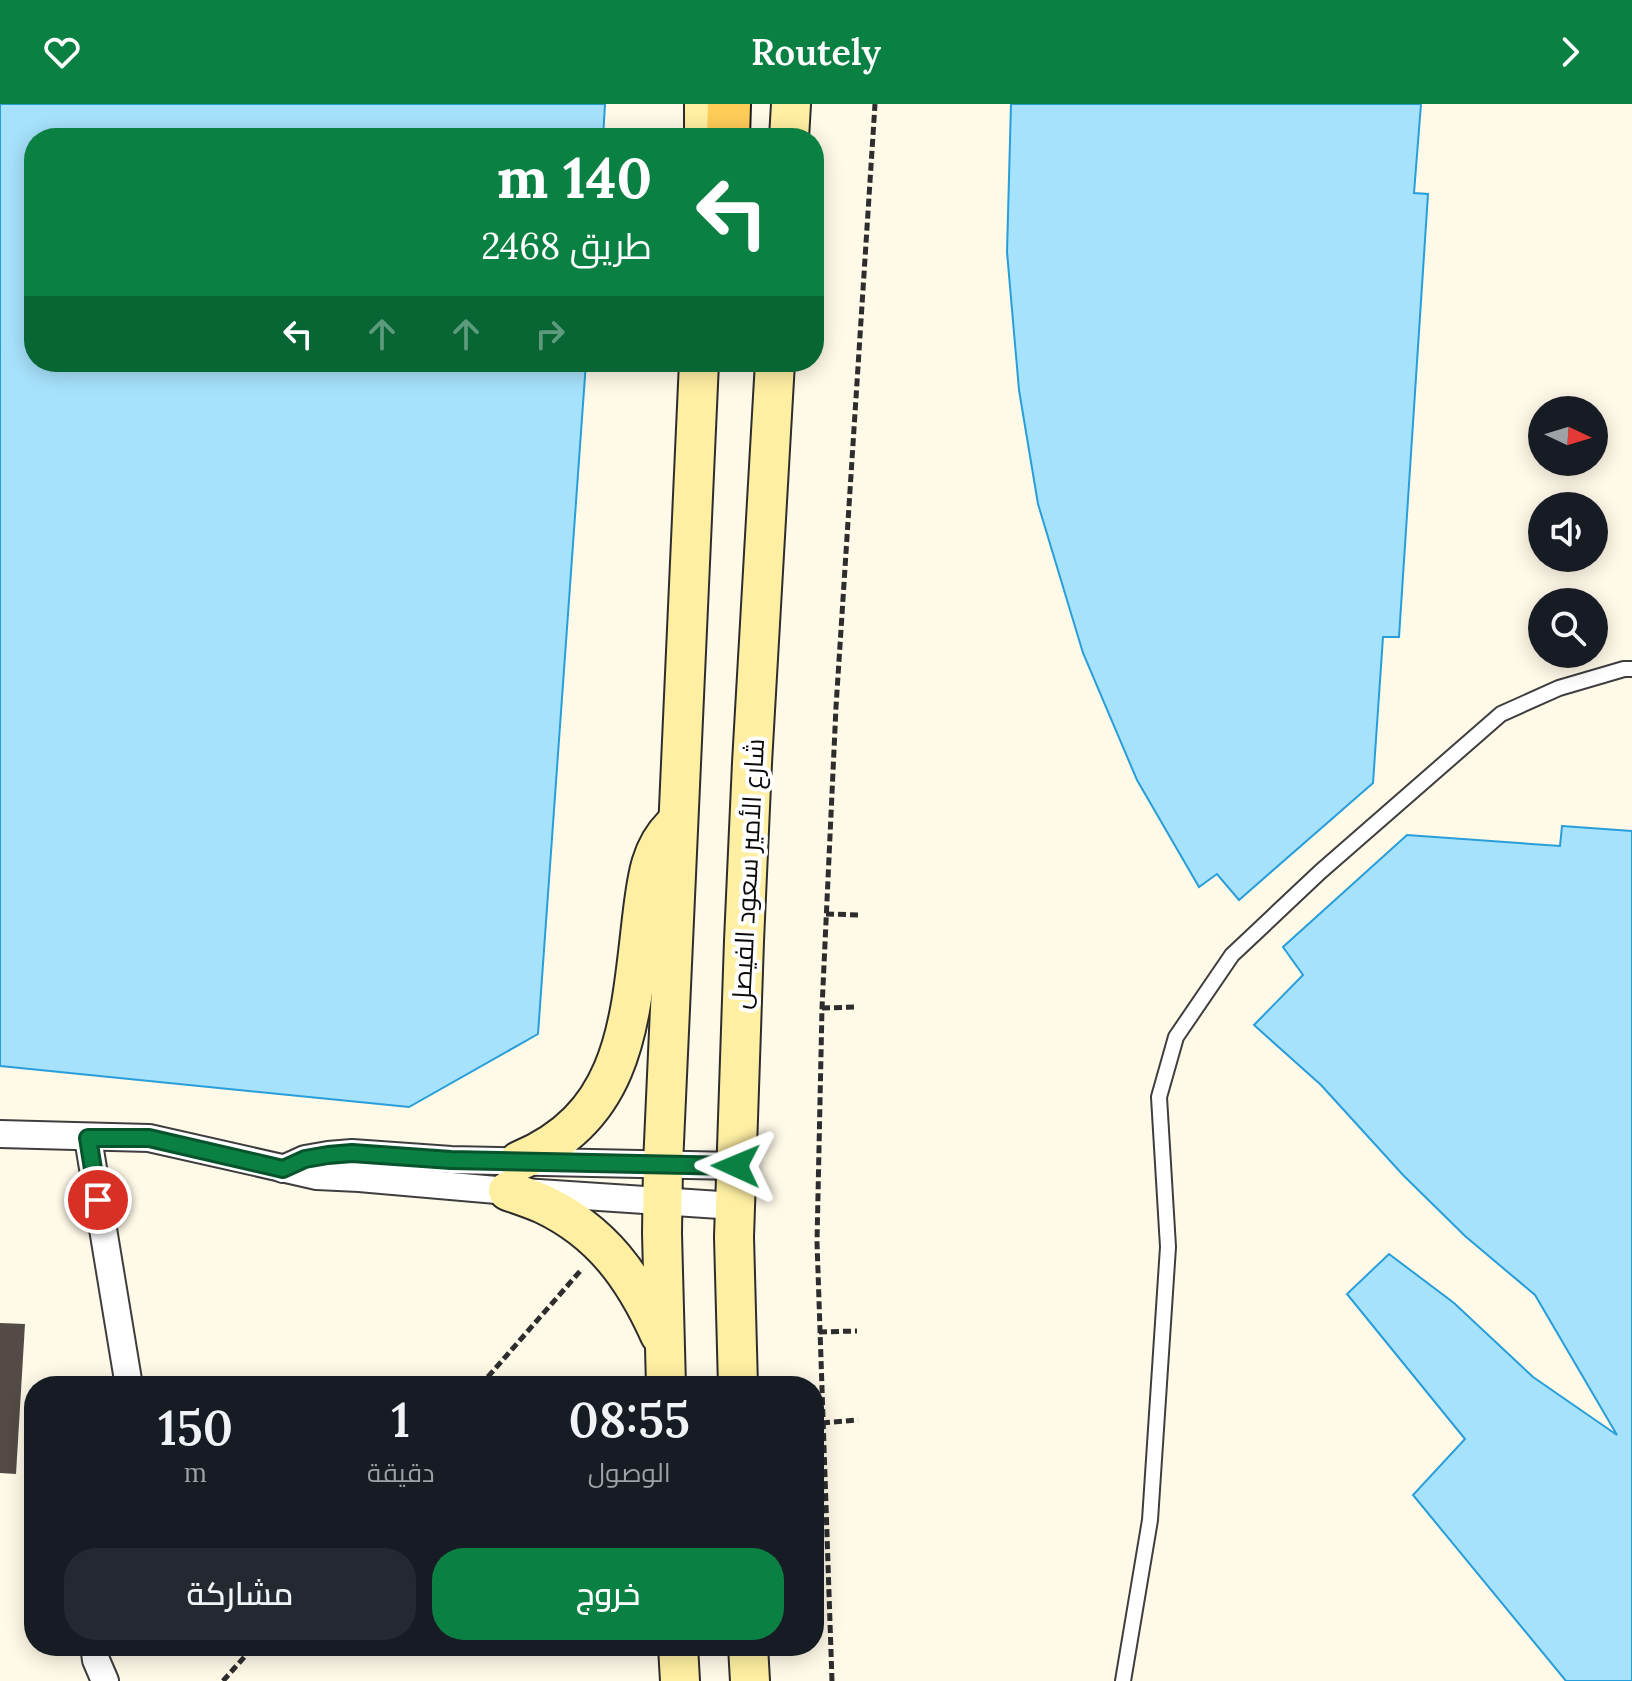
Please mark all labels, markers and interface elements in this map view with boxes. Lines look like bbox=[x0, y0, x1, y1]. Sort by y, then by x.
text: Routely bbox=[751, 29, 881, 75]
icon: heart bbox=[40, 30, 84, 74]
icon: forward bbox=[1548, 30, 1592, 74]
text: 140 m bbox=[497, 142, 652, 213]
icon: left bbox=[680, 160, 784, 264]
text: طريق 2468 bbox=[481, 223, 652, 269]
icon: left bbox=[276, 312, 320, 356]
icon: ahead bbox=[360, 312, 404, 356]
icon: ahead bbox=[444, 312, 488, 356]
icon: right bbox=[528, 312, 572, 356]
north arrow bbox=[1528, 396, 1608, 476]
map controls bbox=[1528, 396, 1608, 668]
button: sound bbox=[1528, 492, 1608, 572]
button: search bbox=[1528, 588, 1608, 668]
street label: شارع الأمير سعود الفيصل bbox=[724, 738, 772, 1010]
position arrow bbox=[694, 1124, 778, 1208]
pin bbox=[64, 1166, 132, 1234]
icon: arrive bbox=[76, 1178, 120, 1222]
text: 1 bbox=[391, 1389, 410, 1450]
text: 08:55 bbox=[568, 1389, 690, 1450]
text: 150 bbox=[158, 1397, 233, 1458]
text: m bbox=[184, 1456, 207, 1489]
text: دقيقة bbox=[367, 1456, 435, 1489]
text: الوصول bbox=[588, 1456, 671, 1489]
button: مشاركة bbox=[64, 1548, 416, 1640]
button: خروج bbox=[432, 1548, 784, 1640]

